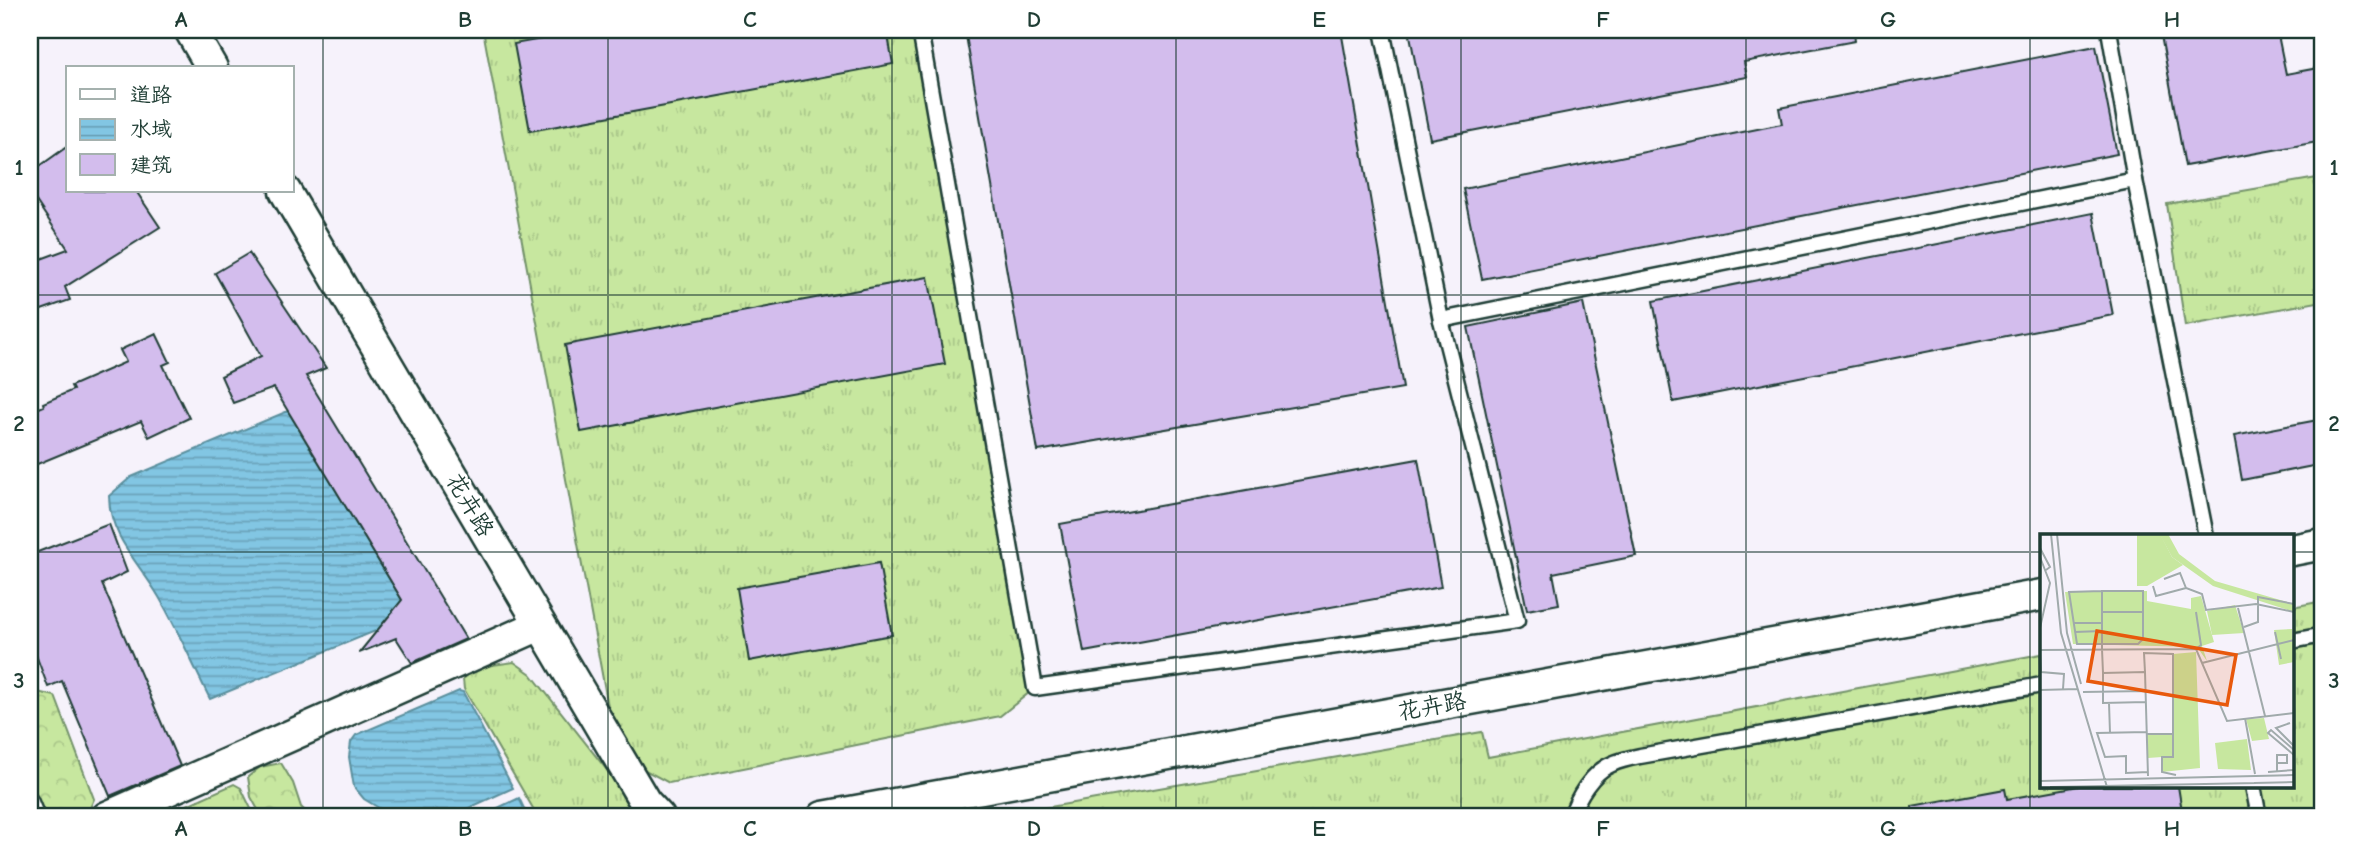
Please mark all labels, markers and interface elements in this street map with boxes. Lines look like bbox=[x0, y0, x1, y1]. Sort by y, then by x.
text: A bbox=[175, 6, 188, 33]
text: B bbox=[458, 6, 472, 33]
text: C bbox=[743, 6, 757, 33]
text: D bbox=[1027, 6, 1041, 33]
text: E bbox=[1312, 6, 1326, 33]
text: F bbox=[1596, 6, 1610, 33]
text: G bbox=[1880, 6, 1896, 33]
text: H bbox=[2164, 6, 2180, 33]
legend bbox=[66, 66, 294, 192]
text: 道路 bbox=[130, 83, 172, 107]
text: 水域 bbox=[130, 117, 172, 141]
text: 建筑 bbox=[130, 153, 172, 177]
text: 1 bbox=[14, 154, 24, 181]
text: 1 bbox=[2329, 154, 2339, 181]
text: 2 bbox=[13, 410, 25, 437]
text: 2 bbox=[2328, 410, 2340, 437]
street label: 花卉路 bbox=[441, 468, 499, 542]
inset map bbox=[2040, 534, 2294, 788]
text: 3 bbox=[13, 667, 25, 694]
text: 3 bbox=[2328, 667, 2340, 694]
street label: 花卉路 bbox=[1396, 687, 1468, 725]
text: A bbox=[175, 815, 188, 842]
text: B bbox=[458, 815, 472, 842]
text: C bbox=[743, 815, 757, 842]
text: D bbox=[1027, 815, 1041, 842]
text: E bbox=[1312, 815, 1326, 842]
text: F bbox=[1596, 815, 1610, 842]
text: G bbox=[1880, 815, 1896, 842]
text: H bbox=[2164, 815, 2180, 842]

